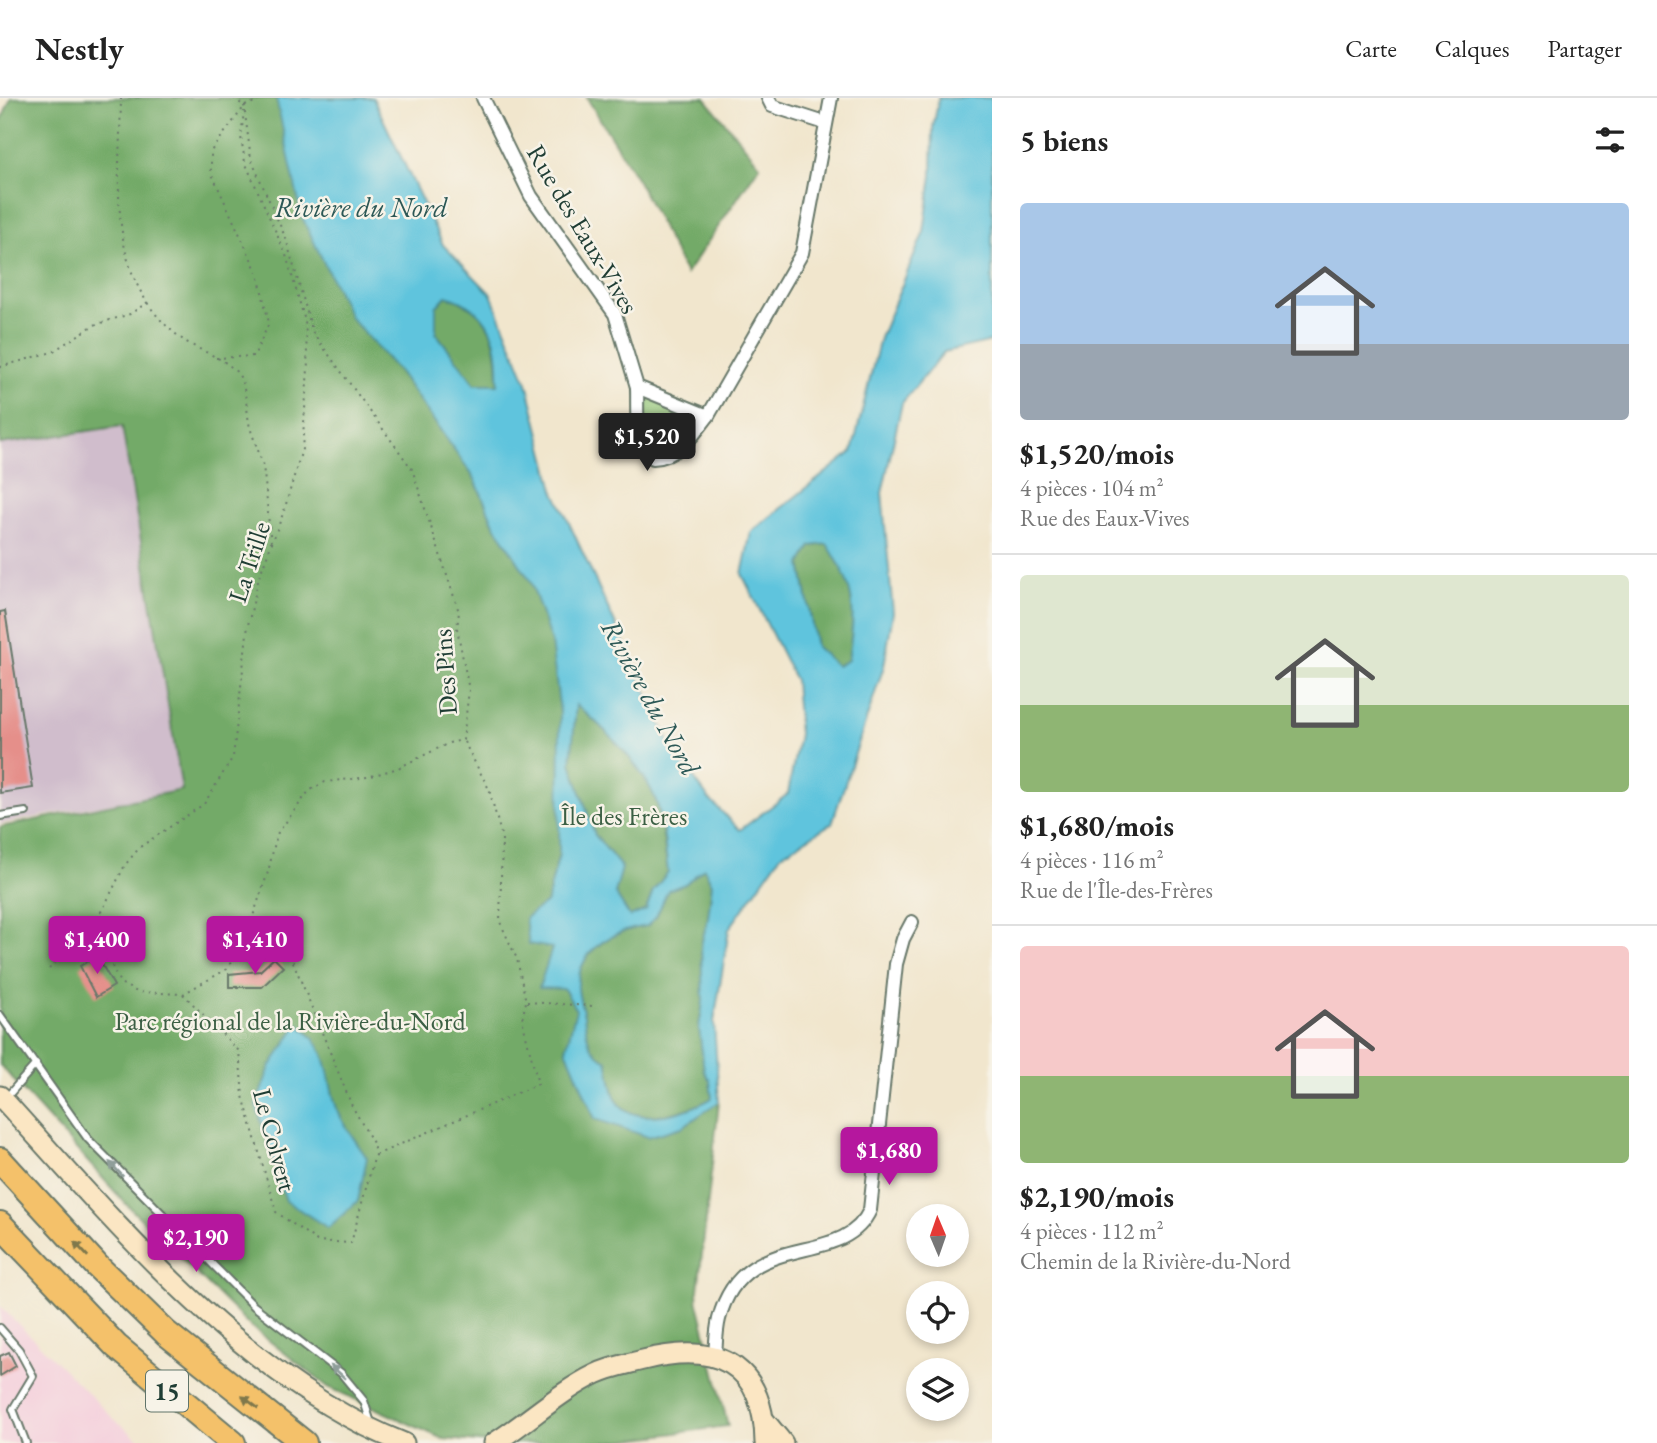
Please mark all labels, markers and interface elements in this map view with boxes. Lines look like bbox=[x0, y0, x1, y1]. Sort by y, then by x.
text: Nestly bbox=[35, 27, 124, 70]
text: Carte bbox=[1345, 33, 1397, 64]
text: Calques bbox=[1435, 33, 1509, 64]
text: Partager bbox=[1547, 33, 1622, 64]
text: 5 biens bbox=[1020, 121, 1108, 160]
icon: filters bbox=[1591, 121, 1629, 159]
street label: Rue des Eaux-Vives bbox=[519, 138, 647, 320]
water label: Rivière du Nord bbox=[274, 189, 448, 225]
icon: home bbox=[1262, 248, 1388, 374]
pin: $1,520 bbox=[590, 414, 704, 473]
text: $1,520 bbox=[615, 421, 679, 451]
text: $1,520/mois bbox=[1020, 434, 1174, 473]
text: 4 pièces · 104 m² bbox=[1020, 473, 1164, 503]
text: Rue des Eaux-Vives bbox=[1020, 503, 1190, 533]
street label: La Trille bbox=[220, 517, 278, 607]
water label: Rivière du Nord bbox=[593, 612, 709, 782]
icon: home bbox=[1262, 620, 1388, 746]
street label: Des Pins bbox=[425, 628, 465, 716]
park label: Île des Frères bbox=[561, 799, 687, 833]
text: $1,680/mois bbox=[1020, 806, 1174, 845]
text: 4 pièces · 116 m² bbox=[1020, 845, 1164, 875]
text: Rue de l'Île-des-Frères bbox=[1020, 875, 1213, 905]
pin: $1,400 bbox=[40, 916, 154, 976]
pin: $1,410 bbox=[198, 916, 312, 976]
text: $1,400 bbox=[65, 924, 129, 954]
text: $1,410 bbox=[223, 924, 287, 954]
icon: home bbox=[1262, 991, 1388, 1117]
park label: Parc régional de la Rivière-du-Nord bbox=[114, 1004, 466, 1038]
street label: Le Colvert bbox=[245, 1085, 305, 1195]
pin: $1,680 bbox=[832, 1128, 946, 1187]
text: $1,680 bbox=[857, 1135, 921, 1165]
one-way arrow bbox=[109, 1161, 125, 1178]
text: $2,190/mois bbox=[1020, 1177, 1174, 1216]
north arrow bbox=[906, 1204, 970, 1267]
map controls bbox=[906, 1204, 969, 1421]
pin: $2,190 bbox=[139, 1214, 253, 1274]
text: 4 pièces · 112 m² bbox=[1020, 1216, 1164, 1246]
text: $2,190 bbox=[164, 1222, 228, 1252]
one-way arrow bbox=[74, 1241, 90, 1258]
text: Chemin de la Rivière-du-Nord bbox=[1020, 1246, 1291, 1276]
button: locate bbox=[906, 1281, 969, 1344]
button: layers bbox=[906, 1358, 969, 1421]
one-way arrow bbox=[329, 1364, 347, 1380]
road number: 15 bbox=[146, 1371, 188, 1412]
one-way arrow bbox=[241, 1395, 259, 1409]

